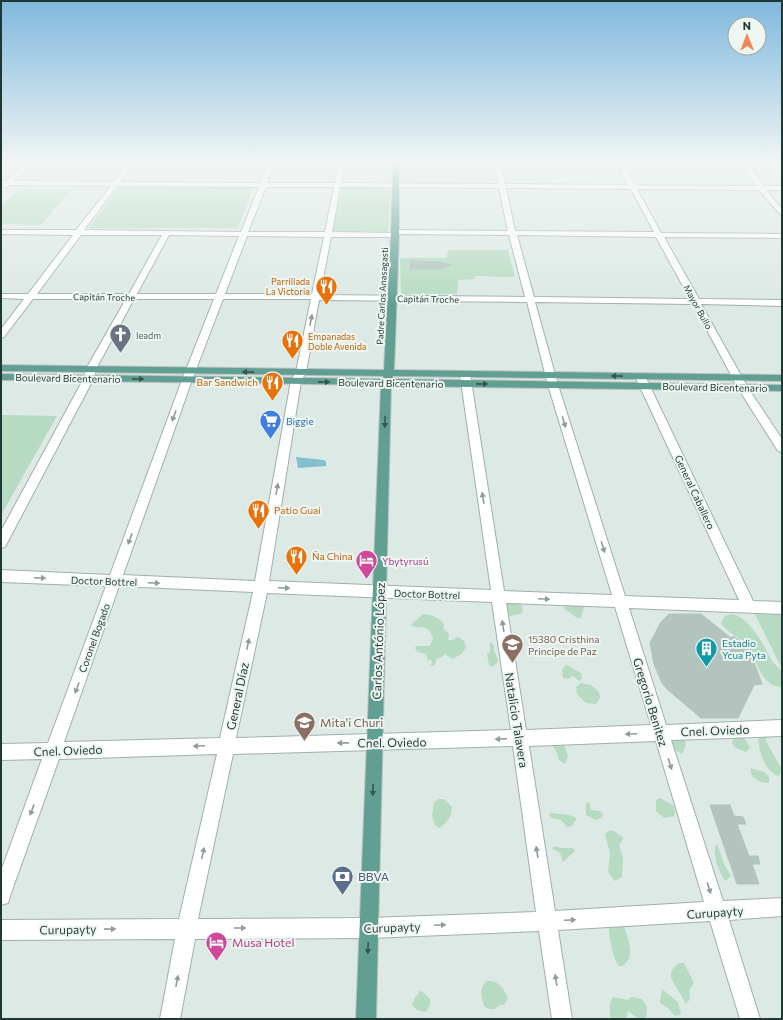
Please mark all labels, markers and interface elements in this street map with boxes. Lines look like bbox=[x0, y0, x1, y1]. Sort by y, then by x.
north arrow bbox=[727, 16, 767, 56]
text: N bbox=[743, 19, 751, 32]
street label: Padre Carlos Anasagasti bbox=[374, 247, 390, 345]
restaurant icon: Parrillada La Victoria bbox=[313, 273, 339, 306]
place label: Parrillada La Victoria bbox=[266, 276, 310, 297]
street label: Mayor Bullo bbox=[681, 283, 715, 331]
street label: Capitán Troche bbox=[73, 291, 135, 303]
street label: Capitán Troche bbox=[397, 293, 459, 305]
one-way arrow bbox=[309, 314, 315, 326]
church icon: Ieadm bbox=[108, 322, 134, 355]
restaurant icon: Empanadas Doble Avenida bbox=[279, 328, 305, 361]
place label: Ieadm bbox=[136, 330, 161, 341]
place label: Empanadas Doble Avenida bbox=[308, 331, 367, 352]
one-way arrow bbox=[242, 368, 254, 375]
restaurant icon: Bar Sandwich bbox=[260, 369, 286, 402]
street label: Boulevard Bicentenario bbox=[15, 371, 121, 385]
one-way arrow bbox=[610, 373, 623, 379]
one-way arrow bbox=[132, 376, 145, 382]
place label: Bar Sandwich bbox=[197, 376, 258, 388]
street label: Boulevard Bicentenario bbox=[338, 376, 444, 390]
one-way arrow bbox=[318, 379, 331, 385]
street label: Boulevard Bicentenario bbox=[662, 380, 768, 394]
one-way arrow bbox=[476, 381, 489, 387]
supermarket icon: Biggie bbox=[258, 408, 284, 441]
one-way arrow bbox=[170, 411, 176, 423]
place label: Biggie bbox=[286, 415, 314, 427]
one-way arrow bbox=[381, 416, 388, 428]
one-way arrow bbox=[561, 417, 567, 429]
street label: General Caballero bbox=[673, 453, 717, 531]
one-way arrow bbox=[275, 483, 281, 495]
one-way arrow bbox=[480, 492, 486, 504]
restaurant icon: Patio Guai bbox=[246, 497, 272, 530]
place label: Patio Guai bbox=[274, 504, 321, 516]
one-way arrow bbox=[127, 533, 133, 545]
one-way arrow bbox=[600, 541, 606, 553]
restaurant icon: Ña China bbox=[283, 543, 309, 576]
hotel icon: Ybytyrusú bbox=[354, 548, 380, 581]
place label: Ña China bbox=[312, 550, 353, 562]
place label: Ybytyrusú bbox=[382, 555, 428, 567]
street label: Doctor Bottrel bbox=[71, 574, 137, 588]
one-way arrow bbox=[34, 575, 47, 581]
one-way arrow bbox=[148, 579, 160, 586]
street label: Carlos António López bbox=[369, 582, 387, 700]
one-way arrow bbox=[278, 585, 291, 591]
street label: Doctor Bottrel bbox=[394, 587, 460, 601]
one-way arrow bbox=[538, 595, 550, 602]
street label: Coronel Bogado bbox=[76, 602, 112, 674]
one-way arrow bbox=[500, 620, 506, 633]
school or university icon: 15380 Cristhina Principe de Paz bbox=[500, 632, 526, 665]
place label: 15380 Cristhina Principe de Paz bbox=[528, 633, 600, 657]
building icon: Estadio Ycua Pyta bbox=[693, 636, 719, 669]
place label: Estadio Ycua Pyta bbox=[722, 637, 766, 661]
one-way arrow bbox=[246, 638, 252, 650]
street label: Gregorio Benitez bbox=[631, 656, 671, 748]
street label: General Díaz bbox=[223, 661, 251, 731]
street label: Natalicio Talavera bbox=[503, 671, 531, 769]
one-way arrow bbox=[73, 682, 79, 694]
school or university icon: Mita'i Churi bbox=[291, 709, 317, 742]
place label: Mita'i Churi bbox=[320, 715, 383, 729]
street label: Cnel. Oviedo bbox=[680, 722, 750, 738]
one-way arrow bbox=[624, 731, 637, 737]
street label: Cnel. Oviedo bbox=[357, 734, 427, 750]
one-way arrow bbox=[494, 736, 507, 742]
one-way arrow bbox=[336, 740, 349, 746]
street label: Cnel. Oviedo bbox=[33, 742, 103, 758]
one-way arrow bbox=[192, 743, 205, 749]
one-way arrow bbox=[667, 759, 673, 771]
one-way arrow bbox=[370, 784, 376, 797]
one-way arrow bbox=[29, 804, 35, 816]
one-way arrow bbox=[534, 846, 540, 858]
one-way arrow bbox=[200, 847, 206, 859]
bank icon: BBVA bbox=[330, 863, 356, 896]
place label: BBVA bbox=[358, 869, 389, 883]
one-way arrow bbox=[706, 883, 712, 895]
street label: Curupayty bbox=[686, 903, 744, 921]
one-way arrow bbox=[564, 917, 577, 923]
street label: Curupayty bbox=[363, 919, 421, 935]
street label: Curupayty bbox=[39, 922, 97, 936]
one-way arrow bbox=[434, 922, 447, 928]
one-way arrow bbox=[234, 925, 247, 931]
one-way arrow bbox=[104, 926, 117, 932]
hotel icon: Musa Hotel bbox=[203, 929, 229, 962]
place label: Musa Hotel bbox=[232, 935, 294, 949]
one-way arrow bbox=[365, 942, 371, 955]
one-way arrow bbox=[553, 974, 559, 987]
one-way arrow bbox=[174, 975, 180, 987]

